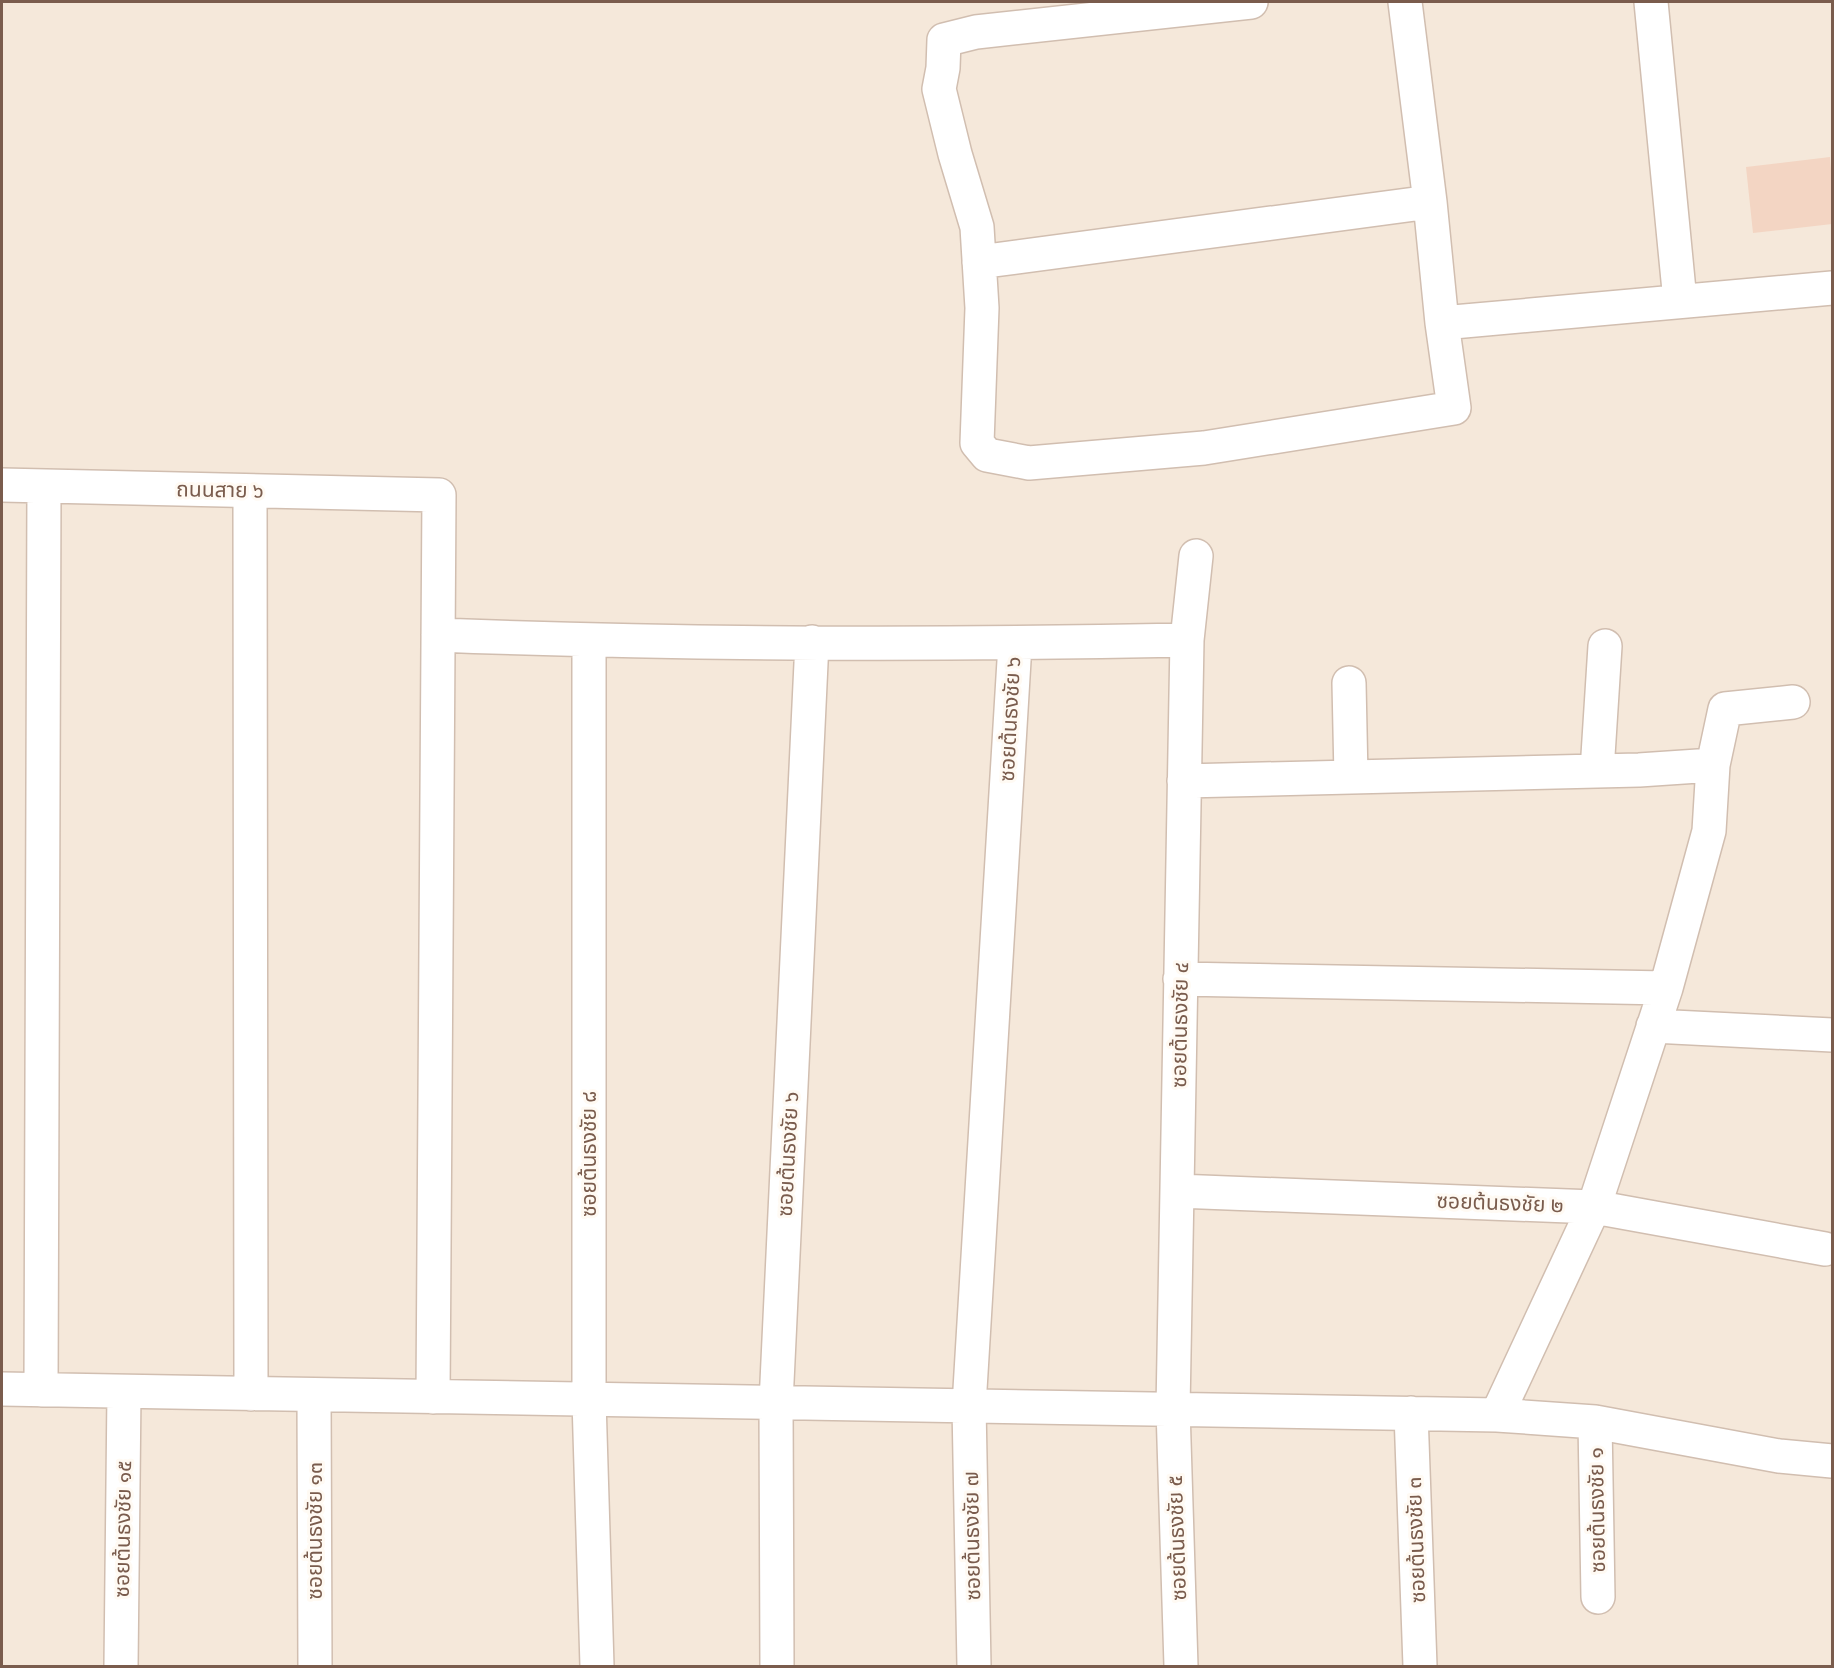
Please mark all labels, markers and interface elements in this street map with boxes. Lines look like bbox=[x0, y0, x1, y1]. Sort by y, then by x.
street label: ถนนสาย ๖ bbox=[176, 477, 264, 503]
street label: ซอยต้นธงชัย ๖ bbox=[995, 656, 1025, 782]
street label: ซอยต้นธงชัย ๔ bbox=[1167, 962, 1193, 1088]
street label: ซอยต้นธงชัย ๘ bbox=[577, 1091, 601, 1217]
street label: ซอยต้นธงชัย ๖ bbox=[773, 1091, 803, 1217]
street label: ซอยต้นธงชัย ๒ bbox=[1436, 1189, 1564, 1217]
street label: ซอยต้นธงชัย ๑ bbox=[1584, 1447, 1610, 1573]
street label: ซอยต้นธงชัย ๑๕ bbox=[110, 1460, 136, 1598]
street label: ซอยต้นธงชัย ๑๓ bbox=[303, 1462, 327, 1600]
street label: ซอยต้นธงชัย ๗ bbox=[959, 1471, 985, 1601]
street label: ซอยต้นธงชัย ๕ bbox=[1163, 1475, 1191, 1601]
street label: ซอยต้นธงชัย ๓ bbox=[1402, 1477, 1430, 1603]

